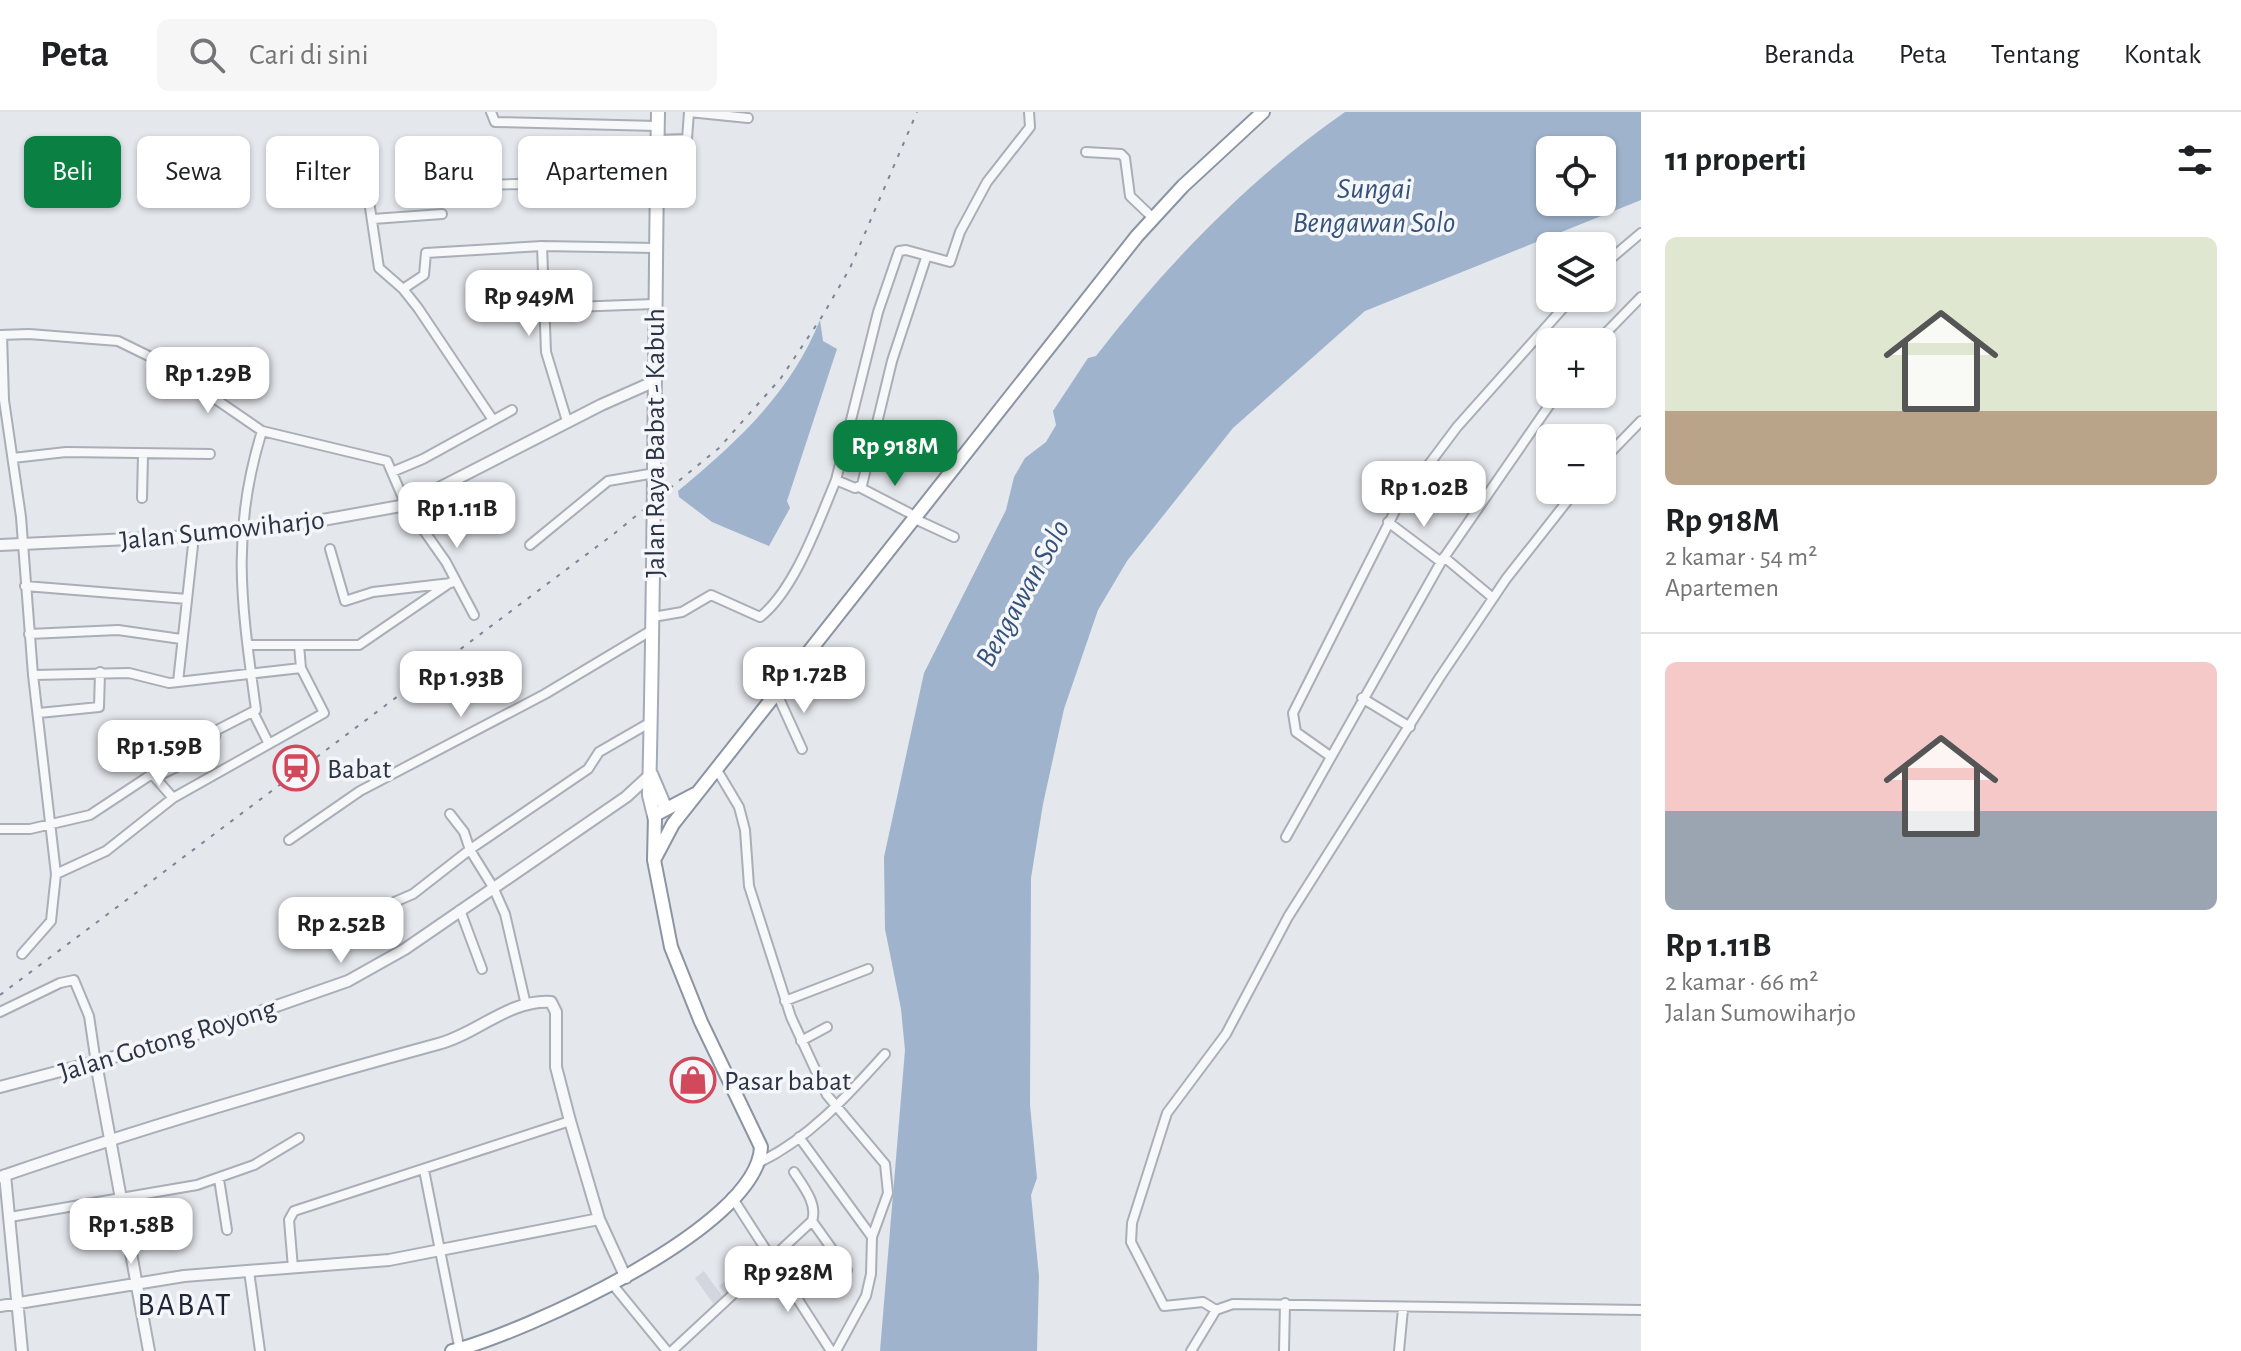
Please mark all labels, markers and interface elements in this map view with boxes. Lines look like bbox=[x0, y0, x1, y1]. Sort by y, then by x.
search box bbox=[157, 19, 717, 91]
icon: search bbox=[185, 33, 229, 77]
text: Peta bbox=[40, 36, 109, 74]
text: Cari di sini bbox=[249, 40, 369, 70]
text: Beranda bbox=[1764, 41, 1855, 69]
text: Peta bbox=[1899, 41, 1947, 69]
text: Tentang bbox=[1991, 41, 2080, 69]
text: Kontak bbox=[2124, 41, 2201, 69]
chip: Beli bbox=[24, 136, 121, 208]
chip: Sewa bbox=[137, 136, 250, 208]
chip: Filter bbox=[266, 136, 379, 208]
chip: Baru bbox=[395, 136, 502, 208]
chip: Apartemen bbox=[518, 136, 696, 208]
map controls bbox=[1536, 136, 1616, 504]
button: locate bbox=[1536, 136, 1616, 216]
icon: filters bbox=[2173, 138, 2217, 182]
text: 11 properti bbox=[1665, 143, 1807, 177]
water label: Sungai Bengawan Solo bbox=[1293, 174, 1455, 238]
button: layers bbox=[1536, 232, 1616, 312]
pin: Rp 949M bbox=[455, 270, 603, 338]
text: Rp 949M bbox=[483, 283, 575, 309]
icon: home bbox=[1869, 289, 2013, 433]
street label: Jalan Raya Babat - Kabuh bbox=[642, 308, 670, 578]
button: + bbox=[1536, 328, 1616, 408]
pin: Rp 1.29B bbox=[125, 347, 291, 415]
text: Rp 1.29B bbox=[164, 360, 252, 386]
pin: Rp 918M bbox=[821, 420, 969, 488]
button: − bbox=[1536, 424, 1616, 504]
text: Rp 918M bbox=[851, 433, 939, 459]
pin: Rp 1.02B bbox=[1341, 461, 1507, 529]
text: Rp 1.02B bbox=[1380, 474, 1468, 500]
pin: Rp 1.11B bbox=[374, 482, 540, 550]
text: Rp 1.11B bbox=[416, 495, 498, 521]
text: Rp 918M bbox=[1665, 504, 1780, 538]
street label: Jalan Sumowiharjo bbox=[118, 506, 326, 556]
water label: Bengawan Solo bbox=[970, 515, 1075, 672]
text: 2 kamar · 54 m² bbox=[1665, 544, 1817, 570]
text: Apartemen bbox=[1665, 575, 1779, 601]
pin: Rp 1.72B bbox=[721, 647, 887, 715]
pin: Rp 1.93B bbox=[378, 651, 544, 719]
text: Rp 1.72B bbox=[761, 660, 847, 686]
text: Rp 1.93B bbox=[418, 664, 504, 690]
icon: home bbox=[1869, 714, 2013, 858]
pin: Rp 1.59B bbox=[76, 720, 242, 788]
text: Rp 1.59B bbox=[116, 733, 202, 759]
station icon: Babat bbox=[272, 744, 320, 792]
place label: Babat bbox=[327, 756, 391, 784]
pin: Rp 2.52B bbox=[258, 897, 424, 965]
text: Rp 2.52B bbox=[297, 910, 385, 936]
text: Rp 1.11B bbox=[1665, 929, 1771, 963]
text: 2 kamar · 66 m² bbox=[1665, 969, 1818, 995]
street label: Jalan Gotong Royong bbox=[56, 994, 280, 1087]
text: Jalan Sumowiharjo bbox=[1665, 1000, 1856, 1026]
shop icon: Pasar babat bbox=[669, 1056, 717, 1104]
place label: Pasar babat bbox=[724, 1068, 851, 1096]
pin: Rp 1.58B bbox=[48, 1198, 214, 1266]
text: Rp 1.58B bbox=[88, 1211, 174, 1237]
pin: Rp 928M bbox=[714, 1246, 862, 1314]
text: Rp 928M bbox=[743, 1259, 833, 1285]
district label: BABAT bbox=[137, 1289, 233, 1321]

